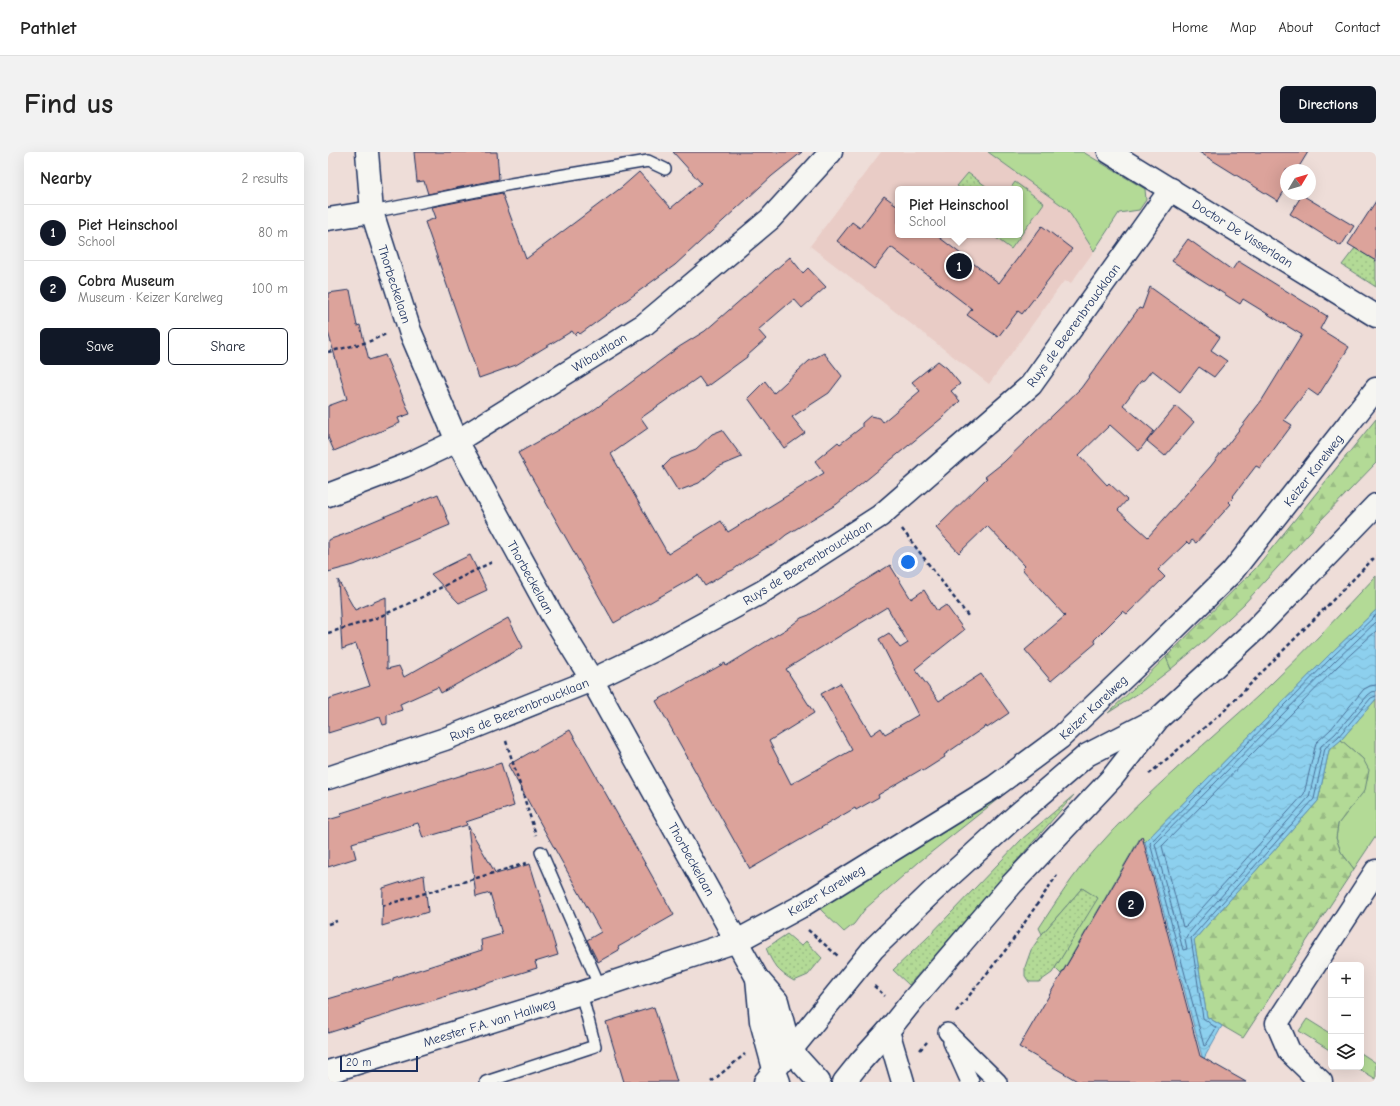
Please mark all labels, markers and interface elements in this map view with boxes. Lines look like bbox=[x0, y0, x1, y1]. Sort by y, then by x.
text: Pathlet bbox=[20, 17, 76, 39]
text: Home bbox=[1172, 19, 1208, 36]
text: Map bbox=[1230, 19, 1256, 36]
text: About bbox=[1278, 19, 1313, 36]
text: Contact bbox=[1335, 19, 1380, 36]
button: Directions bbox=[1280, 86, 1376, 123]
text: Find us bbox=[24, 88, 113, 120]
north arrow bbox=[1280, 164, 1316, 200]
text: Nearby bbox=[40, 169, 91, 188]
text: 2 results bbox=[241, 171, 288, 186]
popup bbox=[895, 186, 1023, 238]
text: Piet Heinschool bbox=[909, 196, 1009, 214]
street label: Doctor De Visserlaan bbox=[1190, 196, 1296, 270]
text: School bbox=[909, 214, 946, 229]
text: Piet Heinschool bbox=[78, 216, 178, 234]
text: 1 bbox=[50, 225, 56, 240]
text: 80 m bbox=[258, 225, 288, 240]
text: School bbox=[78, 234, 115, 249]
street label: Thorbeckelaan bbox=[375, 243, 414, 325]
pin: 1 bbox=[946, 251, 972, 281]
street label: Ruys de Beerenbroucklaan bbox=[1024, 261, 1123, 390]
text: Cobra Museum bbox=[78, 272, 175, 290]
text: 2 bbox=[50, 281, 56, 296]
text: 100 m bbox=[252, 281, 288, 296]
text: Museum · Keizer Karelweg bbox=[78, 290, 223, 305]
button: Save bbox=[40, 328, 160, 365]
button: Share bbox=[168, 328, 288, 365]
street label: Wibautlaan bbox=[569, 330, 629, 375]
street label: Keizer Karelweg bbox=[1281, 431, 1346, 509]
street label: Ruys de Beerenbroucklaan bbox=[740, 517, 874, 608]
street label: Thorbeckelaan bbox=[504, 538, 557, 617]
your location bbox=[898, 552, 918, 572]
street label: Keizer Karelweg bbox=[1056, 672, 1130, 743]
street label: Ruys de Beerenbroucklaan bbox=[447, 675, 591, 744]
street label: Thorbeckelaan bbox=[665, 820, 718, 899]
street label: Keizer Karelweg bbox=[785, 862, 868, 919]
pin: 2 bbox=[1118, 889, 1144, 919]
map controls bbox=[1328, 962, 1364, 1070]
button: + bbox=[1328, 962, 1364, 998]
street label: Meester F.A. van Hallweg bbox=[421, 995, 557, 1050]
button: − bbox=[1328, 998, 1364, 1034]
button: layers bbox=[1328, 1034, 1364, 1070]
scale bar bbox=[340, 1054, 418, 1073]
text: 20 m bbox=[346, 1056, 371, 1069]

